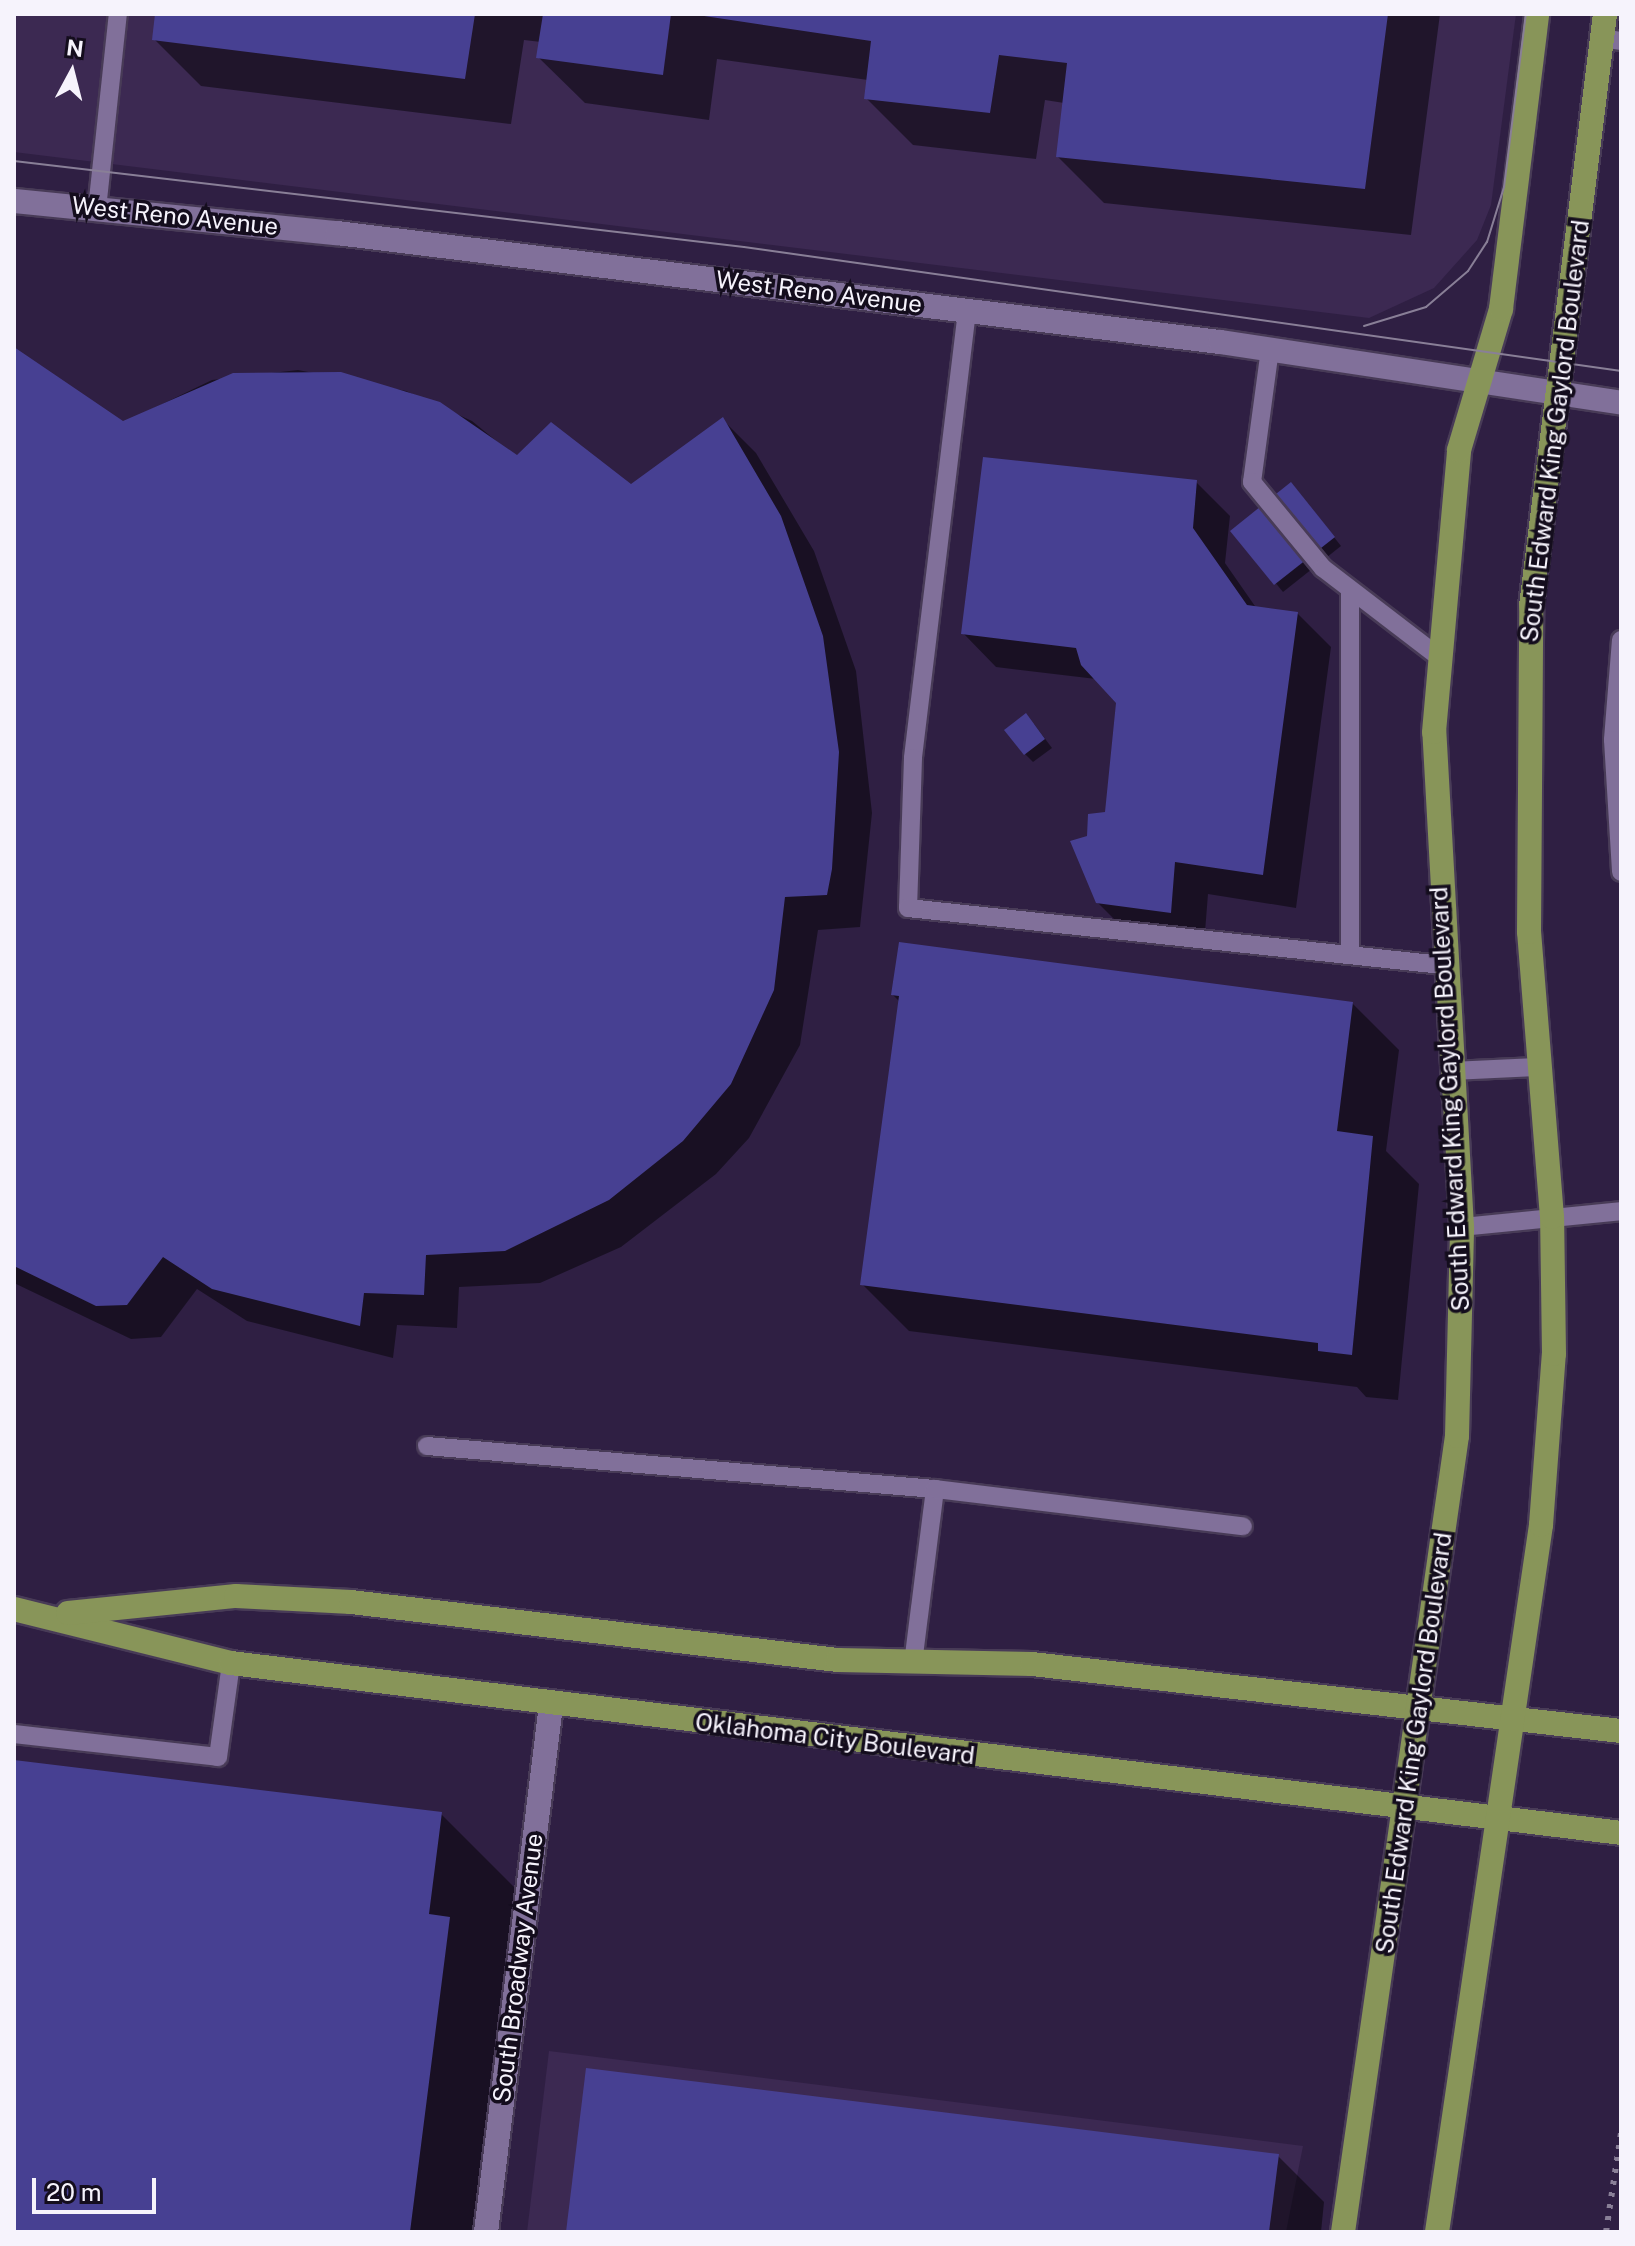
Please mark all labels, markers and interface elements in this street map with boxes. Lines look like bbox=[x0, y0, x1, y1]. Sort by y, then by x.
north arrow bbox=[32, 32, 112, 112]
text: N bbox=[65, 34, 85, 62]
street label: West Reno Avenue bbox=[70, 191, 280, 241]
street label: South Edward King Gaylord Boulevard bbox=[1515, 218, 1595, 644]
street label: West Reno Avenue bbox=[714, 265, 924, 319]
street label: South Edward King Gaylord Boulevard bbox=[1424, 886, 1476, 1312]
street label: South Edward King Gaylord Boulevard bbox=[1370, 1531, 1458, 1955]
street label: Oklahoma City Boulevard bbox=[694, 1708, 976, 1770]
street label: South Broadway Avenue bbox=[487, 1832, 549, 2104]
scale bar bbox=[36, 2162, 160, 2212]
text: 20 m bbox=[46, 2178, 102, 2206]

